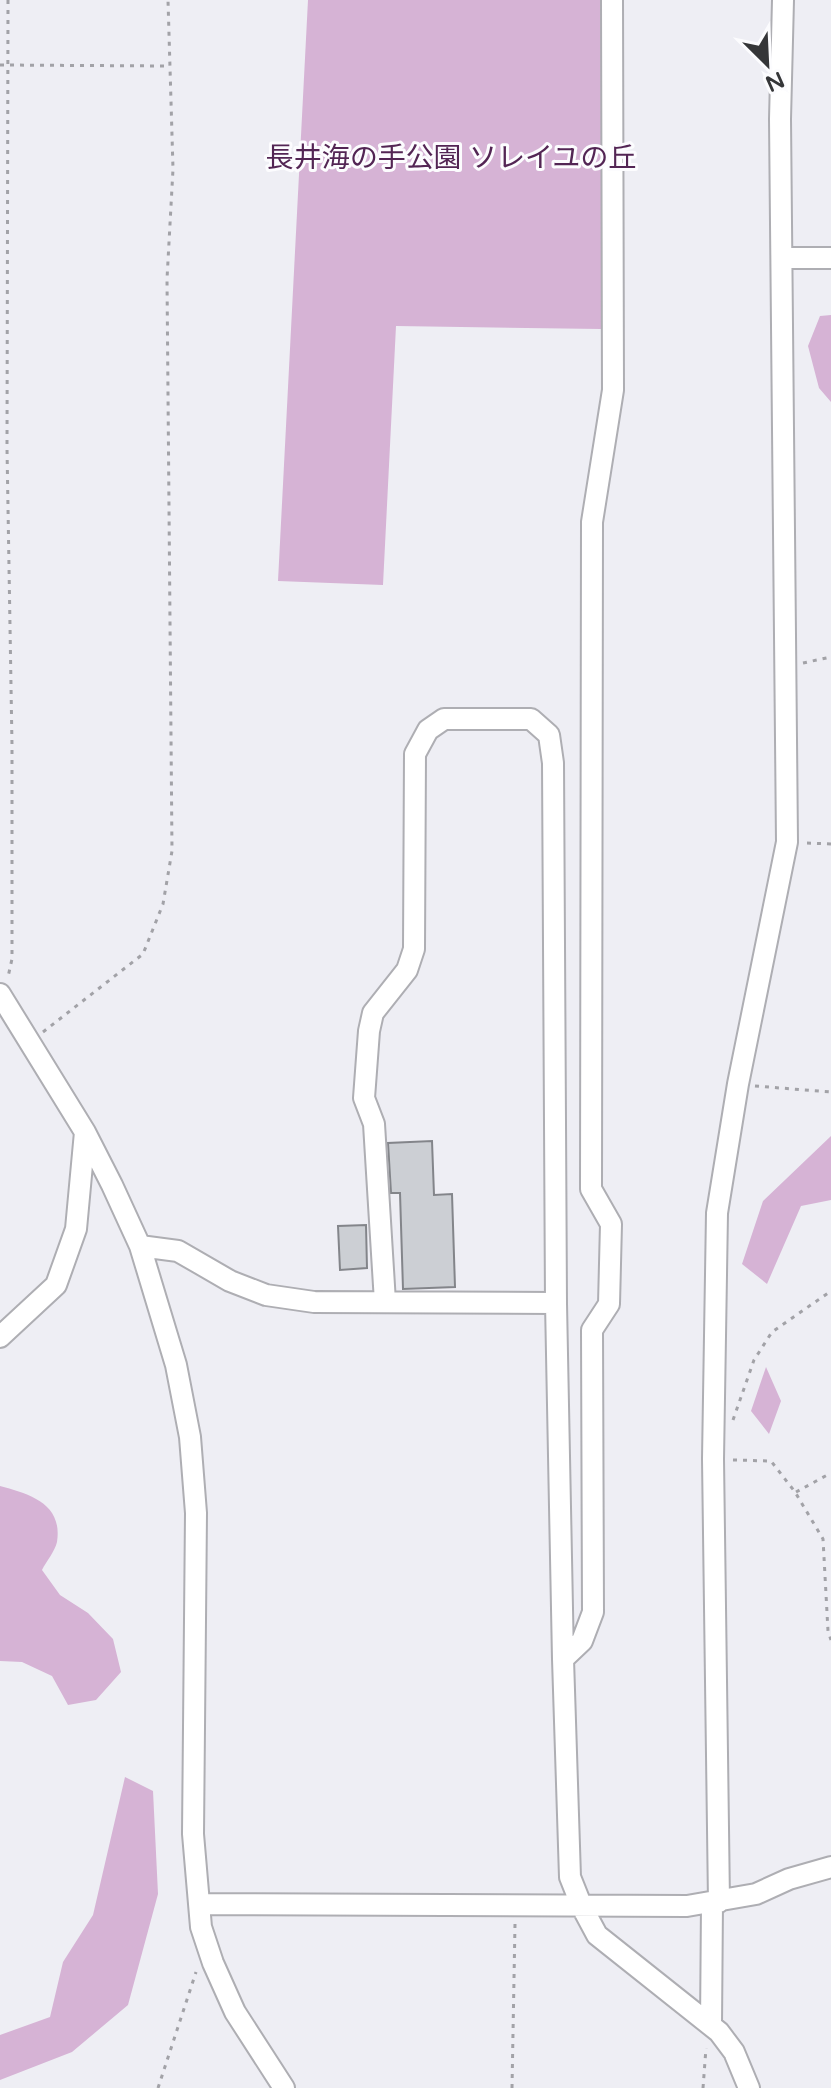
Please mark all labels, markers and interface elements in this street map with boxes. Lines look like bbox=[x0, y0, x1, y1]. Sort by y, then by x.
north arrow bbox=[727, 24, 807, 104]
text: N bbox=[761, 66, 788, 97]
park label: 長井海の手公園 ソレイユの丘 bbox=[266, 141, 636, 175]

